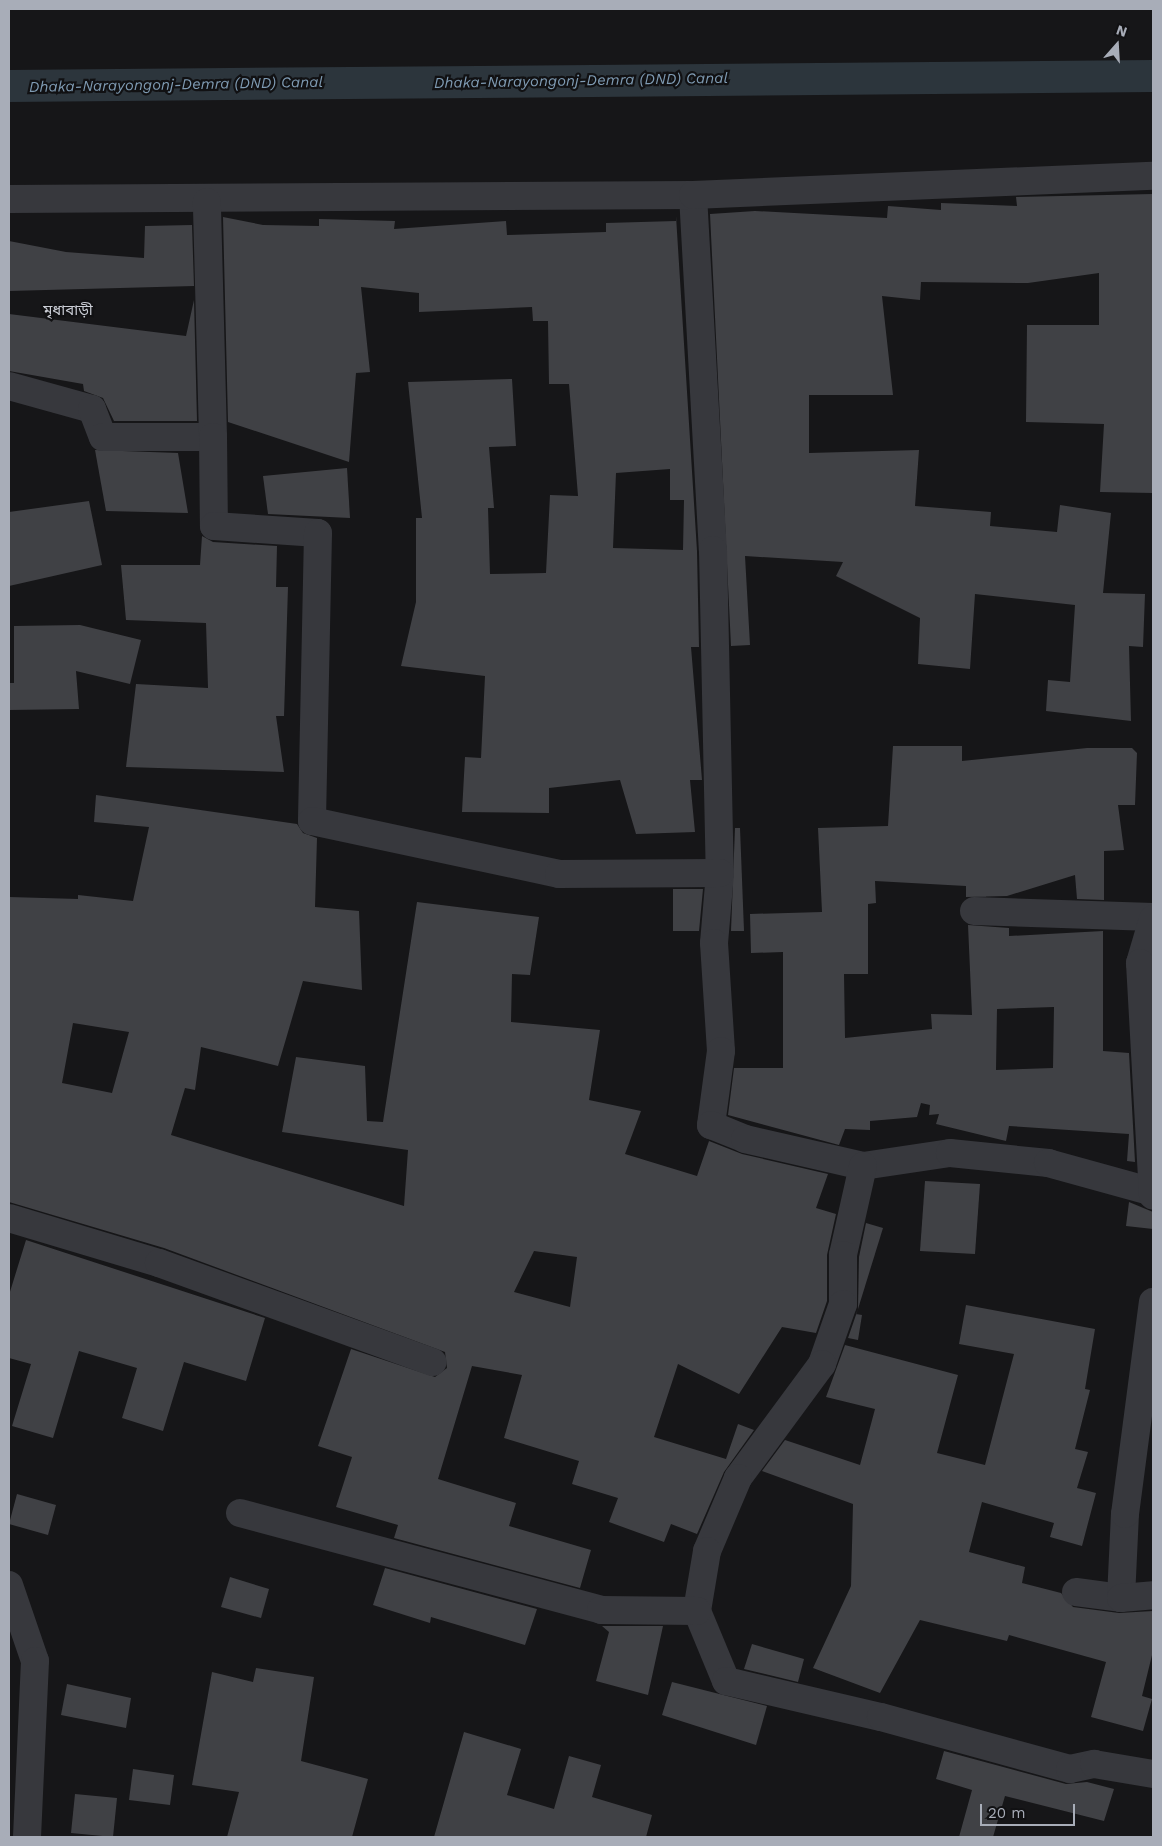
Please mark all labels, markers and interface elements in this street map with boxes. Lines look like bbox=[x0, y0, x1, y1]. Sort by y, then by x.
north arrow bbox=[1092, 20, 1142, 70]
text: N bbox=[1114, 22, 1129, 40]
water label: Dhaka-Narayongonj-Demra (DND) Canal bbox=[434, 69, 728, 93]
water label: Dhaka-Narayongonj-Demra (DND) Canal bbox=[29, 73, 323, 97]
district label: মৃধাবাড়ী bbox=[43, 302, 93, 320]
scale bar bbox=[982, 1794, 1077, 1826]
text: 20 m bbox=[988, 1804, 1026, 1822]

